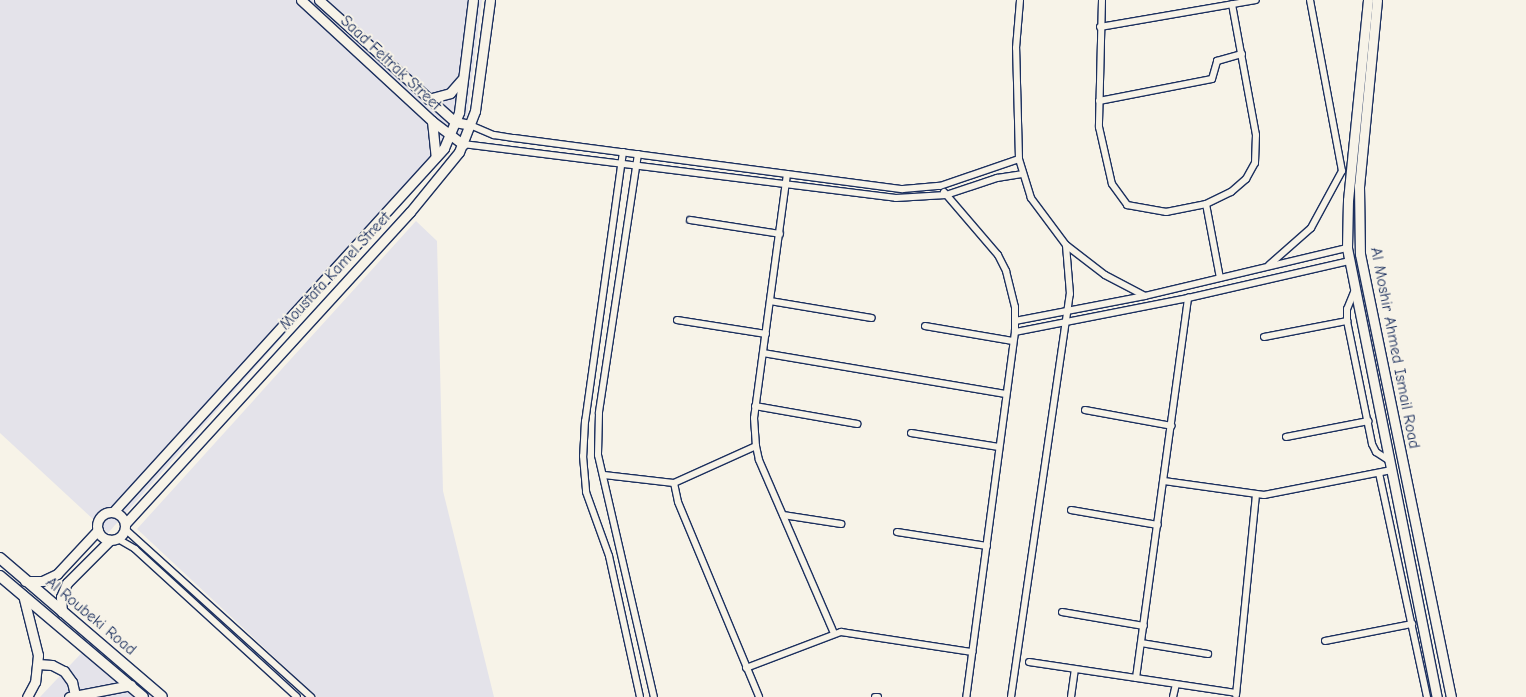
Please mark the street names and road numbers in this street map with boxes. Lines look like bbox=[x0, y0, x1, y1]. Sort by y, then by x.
street label: Saad Feltrak Street bbox=[337, 11, 445, 115]
street label: Moustafa Kamel Street bbox=[275, 208, 395, 334]
street label: Al Moshir Ahmed Ismail Road bbox=[1366, 246, 1424, 450]
street label: Al Roubeki Road bbox=[42, 573, 140, 659]

